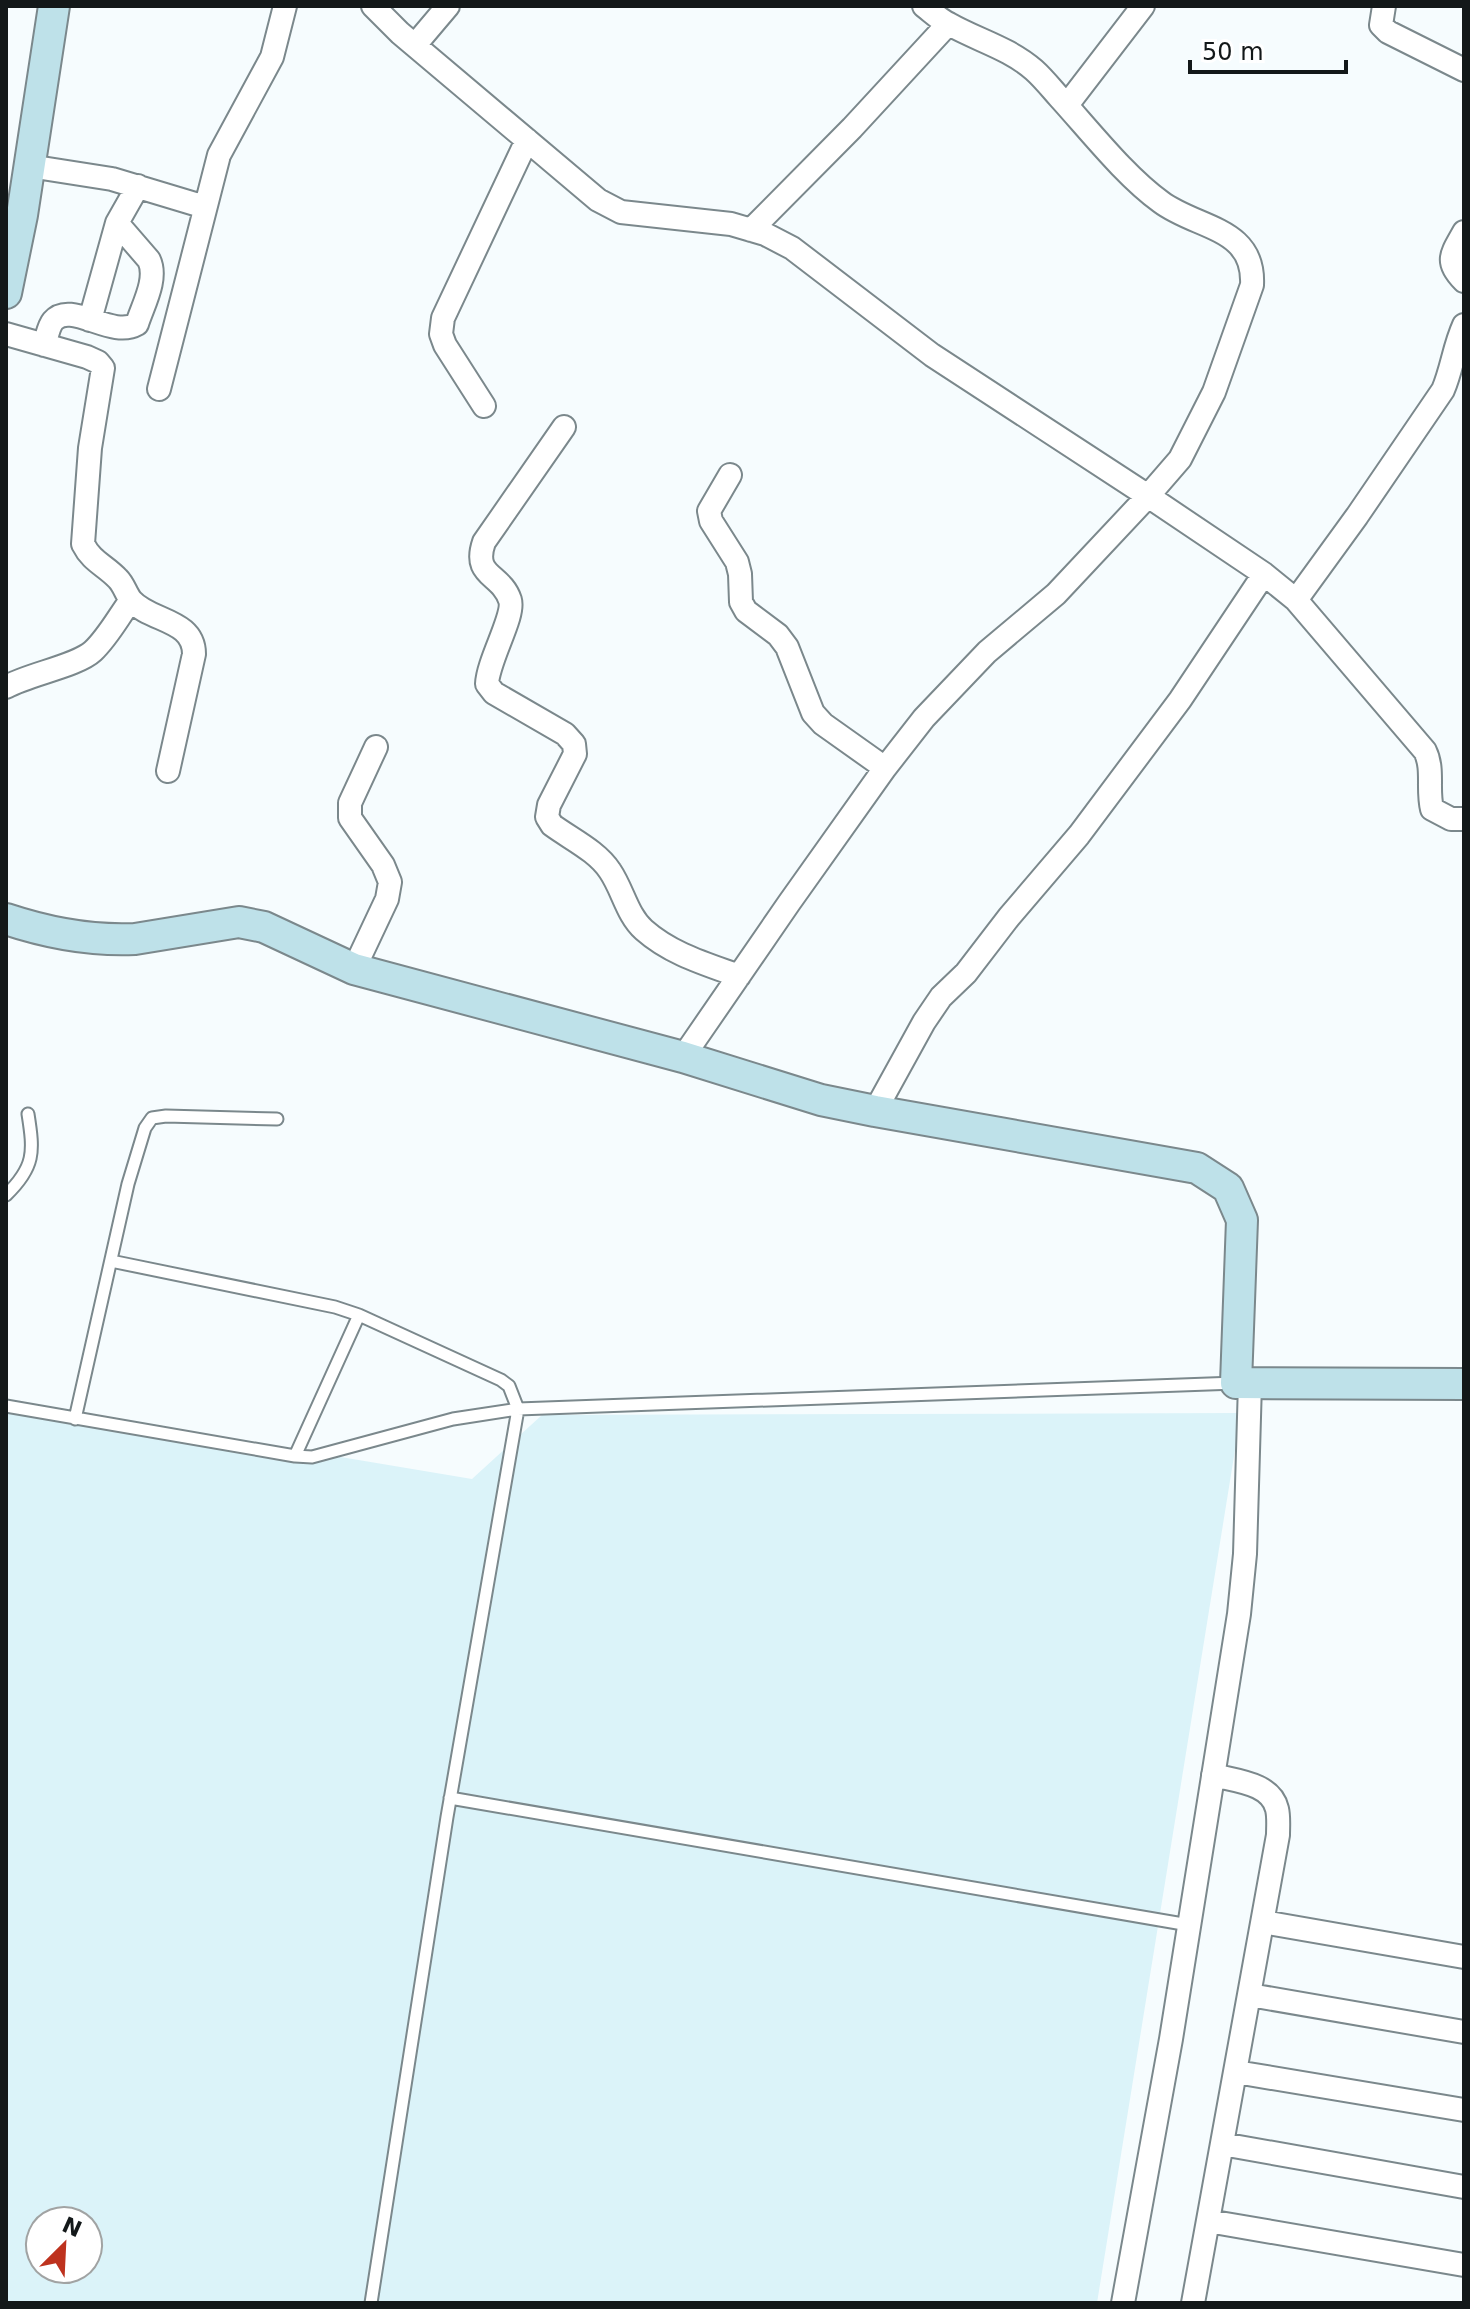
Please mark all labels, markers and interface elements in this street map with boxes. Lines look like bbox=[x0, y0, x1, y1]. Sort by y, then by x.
scale bar bbox=[1190, 24, 1346, 74]
text: 50 m bbox=[1202, 38, 1264, 66]
north arrow bbox=[24, 2205, 104, 2285]
text: N bbox=[58, 2212, 85, 2242]

